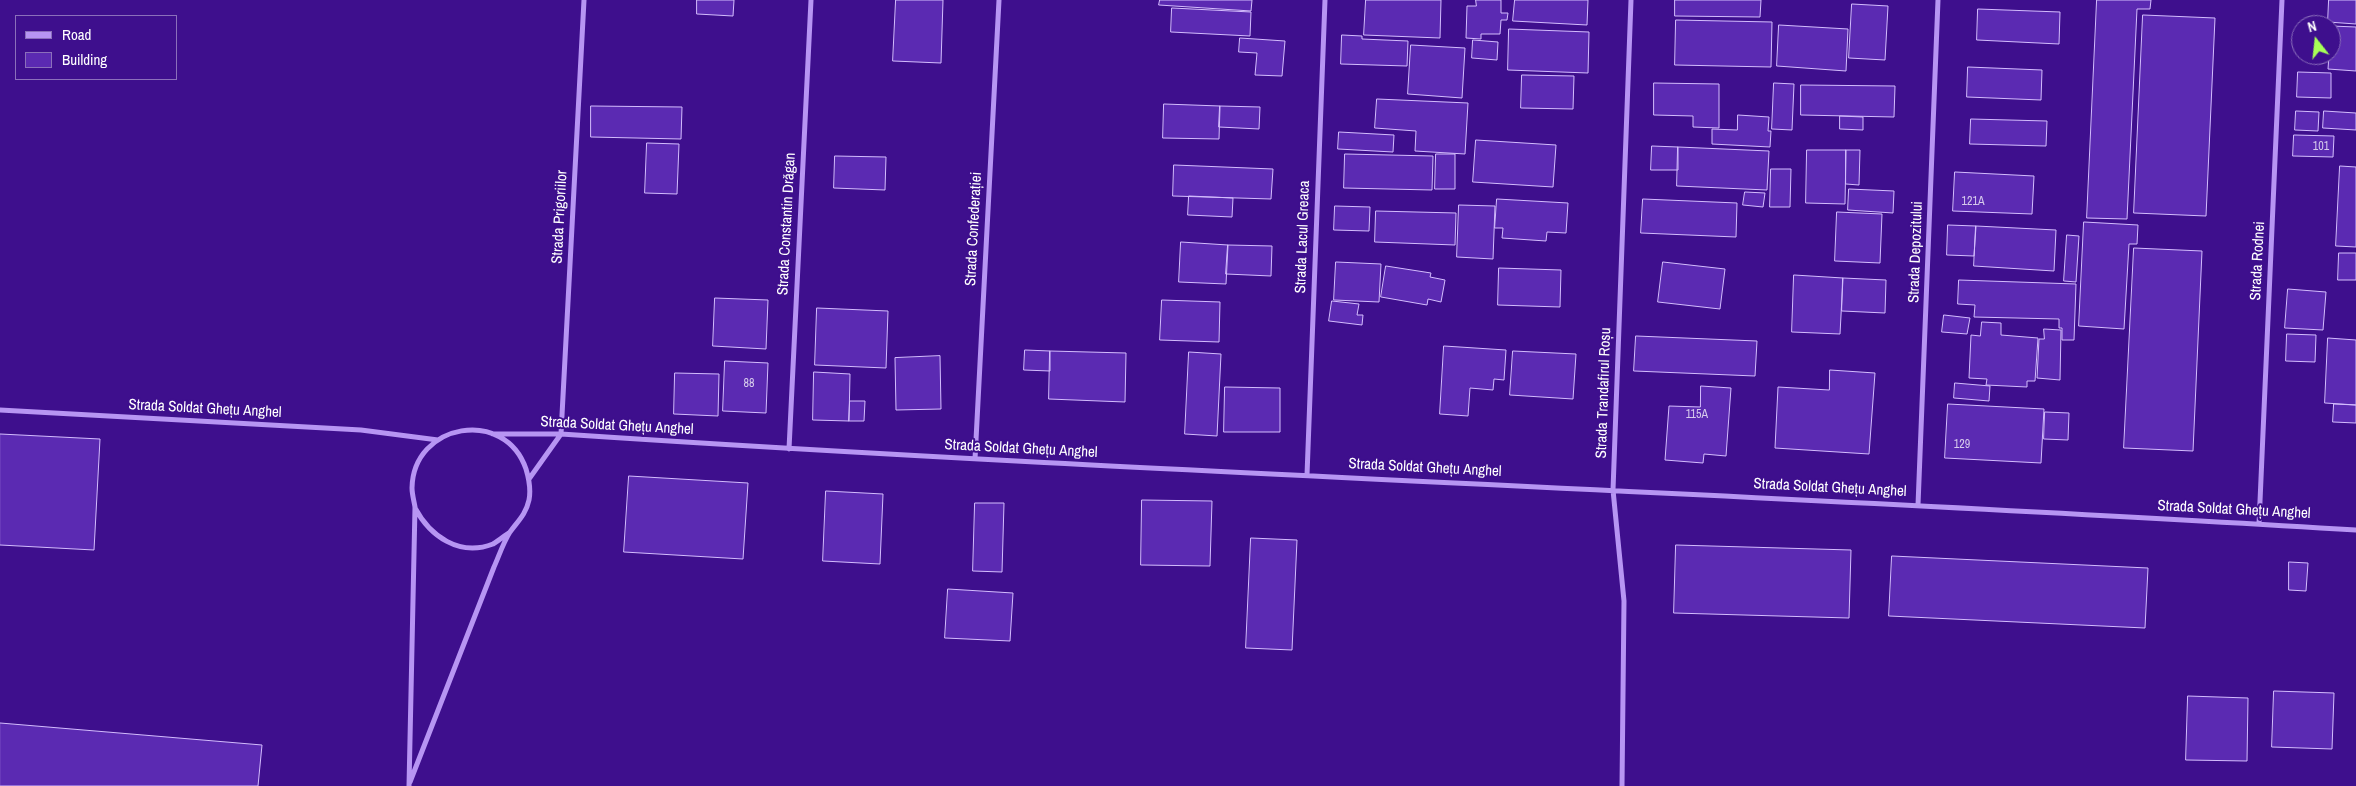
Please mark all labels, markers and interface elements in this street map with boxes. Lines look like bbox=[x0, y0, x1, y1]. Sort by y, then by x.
legend bbox=[15, 15, 178, 80]
north arrow bbox=[2291, 15, 2341, 65]
text: N bbox=[2306, 17, 2319, 36]
text: Road bbox=[62, 24, 91, 45]
text: Building bbox=[62, 49, 107, 70]
house number: 101 bbox=[2313, 140, 2329, 154]
street label: Strada Constantin Drăgan bbox=[774, 152, 800, 296]
street label: Strada Prigoriilor bbox=[549, 170, 571, 264]
street label: Strada Confederației bbox=[962, 172, 986, 286]
street label: Strada Lacul Greaca bbox=[1292, 180, 1314, 294]
house number: 121A bbox=[1962, 195, 1984, 209]
street label: Strada Depozitului bbox=[1905, 201, 1927, 303]
street label: Strada Rodnei bbox=[2247, 221, 2269, 301]
street label: Strada Trandafirul Roșu bbox=[1593, 327, 1615, 459]
house number: 88 bbox=[744, 377, 754, 391]
street label: Strada Soldat Ghețu Anghel bbox=[128, 396, 282, 422]
house number: 115A bbox=[1686, 408, 1708, 422]
street label: Strada Soldat Ghețu Anghel bbox=[540, 413, 694, 439]
street label: Strada Soldat Ghețu Anghel bbox=[944, 436, 1098, 462]
house number: 129 bbox=[1954, 438, 1970, 452]
street label: Strada Soldat Ghețu Anghel bbox=[1348, 455, 1502, 481]
street label: Strada Soldat Ghețu Anghel bbox=[1753, 475, 1907, 501]
street label: Strada Soldat Ghețu Anghel bbox=[2157, 497, 2311, 523]

